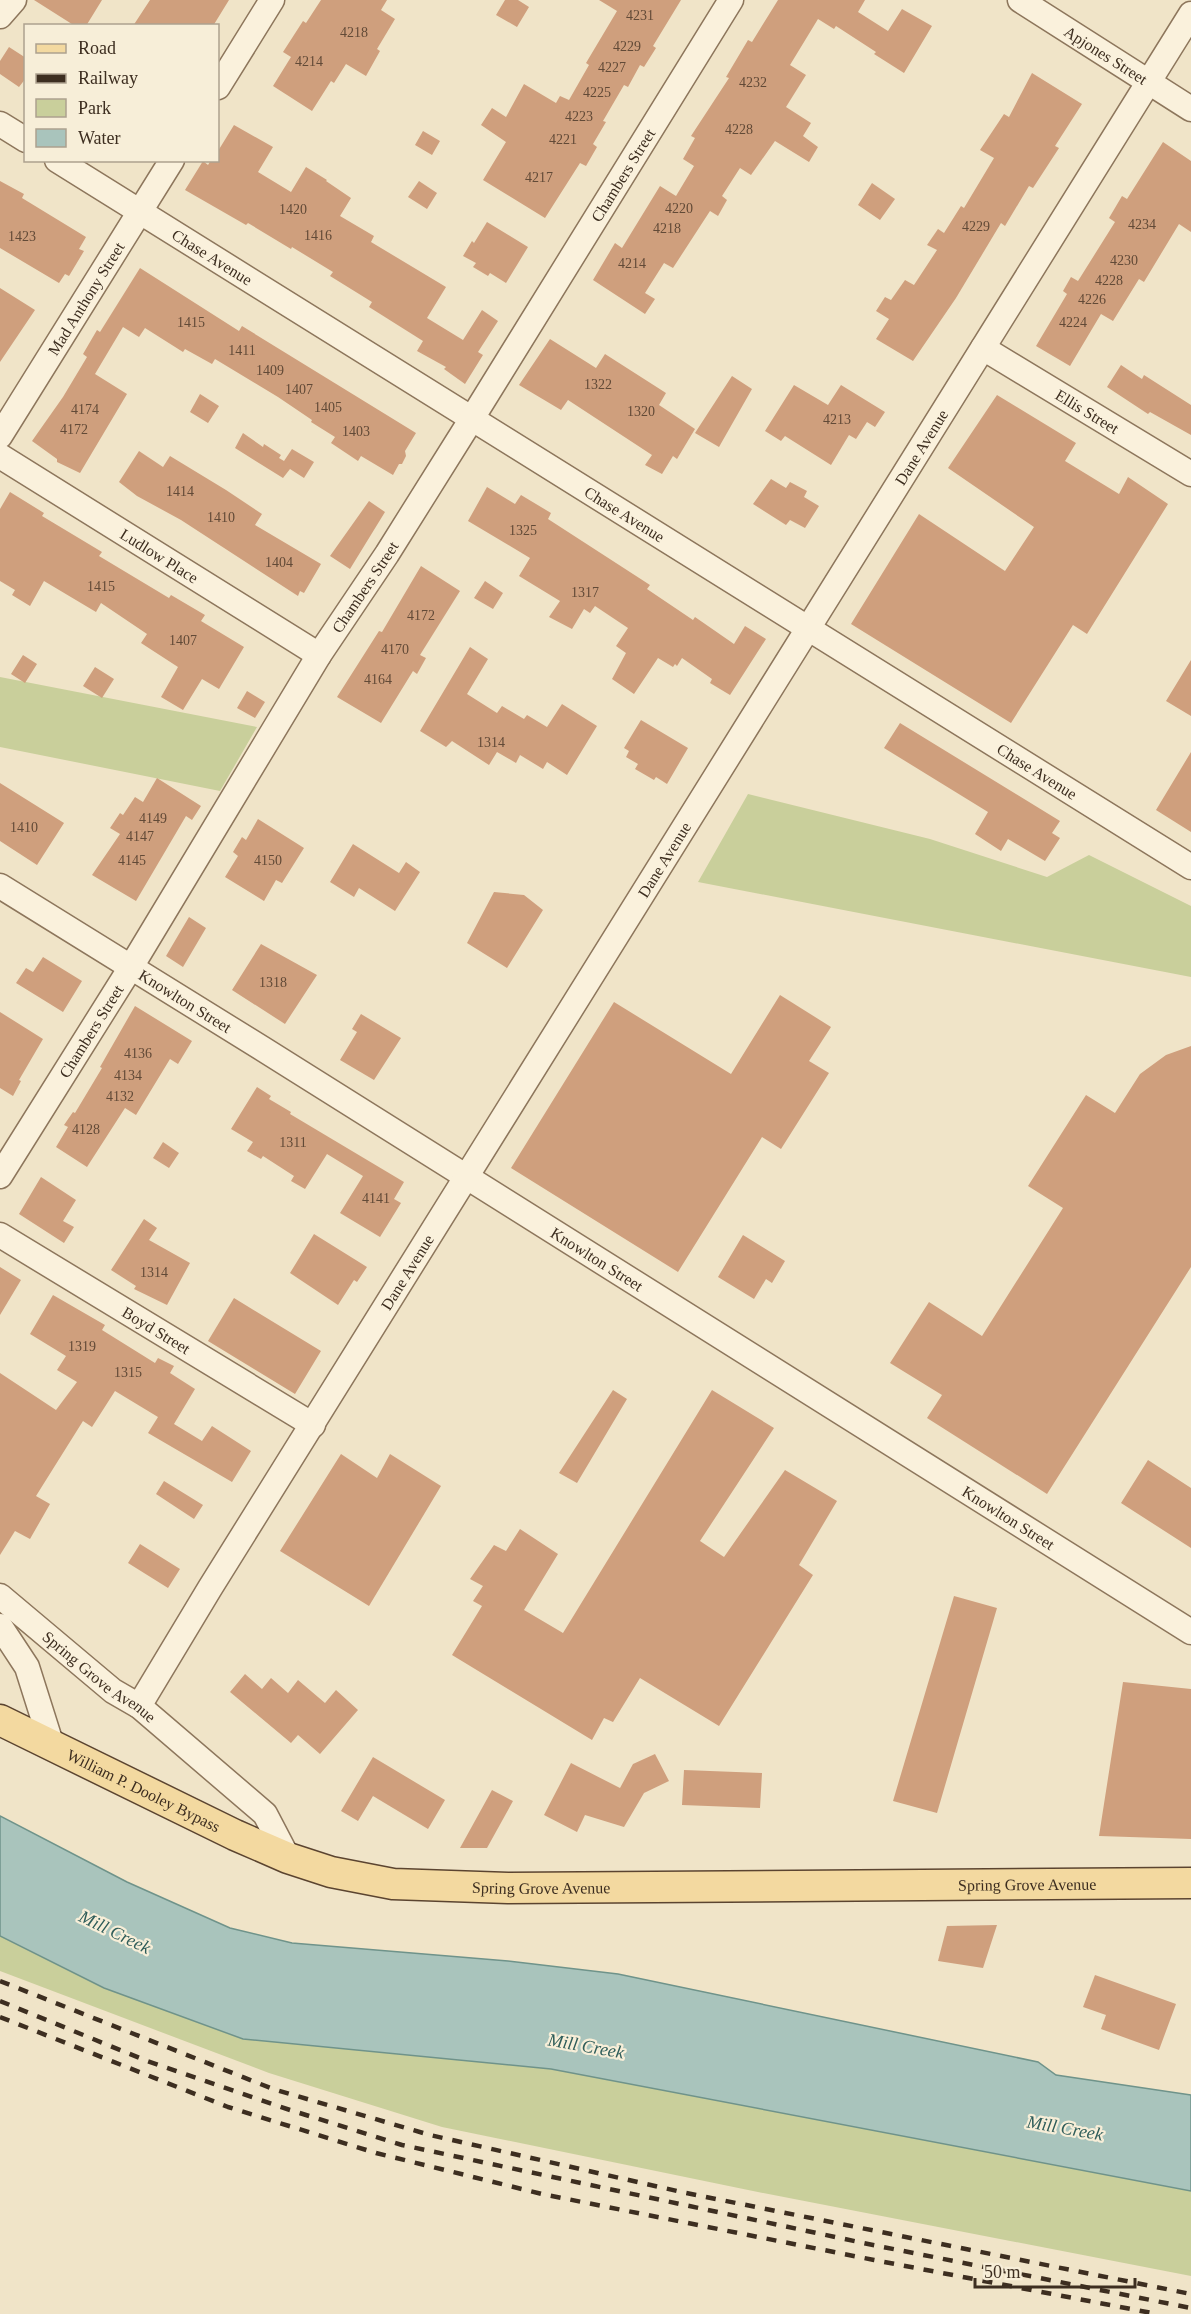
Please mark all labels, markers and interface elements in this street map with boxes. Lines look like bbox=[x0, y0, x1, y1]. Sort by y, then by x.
house number: 4231 bbox=[626, 8, 654, 23]
street label: Apjones Street bbox=[1061, 23, 1151, 88]
legend bbox=[24, 24, 219, 162]
house number: 4218 bbox=[340, 25, 368, 40]
text: Road bbox=[78, 38, 116, 58]
house number: 4229 bbox=[613, 39, 641, 54]
house number: 4214 bbox=[295, 54, 323, 69]
house number: 4227 bbox=[598, 60, 626, 75]
text: Railway bbox=[78, 68, 138, 88]
house number: 4232 bbox=[739, 75, 767, 90]
house number: 4225 bbox=[583, 85, 611, 100]
text: Park bbox=[78, 98, 111, 118]
house number: 4223 bbox=[565, 109, 593, 124]
house number: 4228 bbox=[725, 122, 753, 137]
street label: Chambers Street bbox=[588, 125, 659, 225]
text: Water bbox=[78, 128, 121, 148]
house number: 4221 bbox=[549, 132, 577, 147]
house number: 4217 bbox=[525, 170, 553, 185]
house number: 4220 bbox=[665, 201, 693, 216]
house number: 1420 bbox=[279, 202, 307, 217]
house number: 4234 bbox=[1128, 217, 1156, 232]
house number: 4229 bbox=[962, 219, 990, 234]
house number: 4218 bbox=[653, 221, 681, 236]
street label: Chase Avenue bbox=[169, 226, 255, 288]
house number: 1416 bbox=[304, 228, 332, 243]
house number: 1423 bbox=[8, 229, 36, 244]
street label: Mad Anthony Street bbox=[45, 239, 128, 358]
house number: 4230 bbox=[1110, 253, 1138, 268]
house number: 4214 bbox=[618, 256, 646, 271]
house number: 4228 bbox=[1095, 273, 1123, 288]
house number: 4226 bbox=[1078, 292, 1106, 307]
house number: 1415 bbox=[177, 315, 205, 330]
house number: 4224 bbox=[1059, 315, 1087, 330]
house number: 1411 bbox=[228, 343, 256, 358]
house number: 1409 bbox=[256, 363, 284, 378]
house number: 1322 bbox=[584, 377, 612, 392]
house number: 1407 bbox=[285, 382, 313, 397]
street label: Ellis Street bbox=[1052, 386, 1122, 438]
house number: 1405 bbox=[314, 400, 342, 415]
house number: 4174 bbox=[71, 402, 99, 417]
house number: 1320 bbox=[627, 404, 655, 419]
street label: Dane Avenue bbox=[892, 407, 951, 488]
house number: 4213 bbox=[823, 412, 851, 427]
house number: 4172 bbox=[60, 422, 88, 437]
house number: 1403 bbox=[342, 424, 370, 439]
street label: Chase Avenue bbox=[581, 483, 667, 546]
house number: 1414 bbox=[166, 484, 194, 499]
house number: 1410 bbox=[207, 510, 235, 525]
house number: 1325 bbox=[509, 523, 537, 538]
street label: Ludlow Place bbox=[117, 525, 201, 587]
street label: Chambers Street bbox=[329, 538, 402, 636]
house number: 1404 bbox=[265, 555, 293, 570]
house number: 1415 bbox=[87, 579, 115, 594]
house number: 1317 bbox=[571, 585, 599, 600]
house number: 4172 bbox=[407, 608, 435, 623]
house number: 1407 bbox=[169, 633, 197, 648]
house number: 4170 bbox=[381, 642, 409, 657]
house number: 4164 bbox=[364, 672, 392, 687]
house number: 1314 bbox=[477, 735, 505, 750]
street label: Chase Avenue bbox=[994, 740, 1080, 803]
house number: 4149 bbox=[139, 811, 167, 826]
street label: Dane Avenue bbox=[635, 819, 694, 901]
house number: 1410 bbox=[10, 820, 38, 835]
house number: 4147 bbox=[126, 829, 154, 844]
house number: 4145 bbox=[118, 853, 146, 868]
house number: 4150 bbox=[254, 853, 282, 868]
street label: Knowlton Street bbox=[136, 966, 235, 1037]
house number: 1318 bbox=[259, 975, 287, 990]
street label: Chambers Street bbox=[56, 981, 127, 1081]
house number: 4136 bbox=[124, 1046, 152, 1061]
house number: 4134 bbox=[114, 1068, 142, 1083]
house number: 4132 bbox=[106, 1089, 134, 1104]
house number: 4128 bbox=[72, 1122, 100, 1137]
house number: 1311 bbox=[279, 1135, 307, 1150]
house number: 4141 bbox=[362, 1191, 390, 1206]
street label: Knowlton Street bbox=[548, 1224, 646, 1295]
street label: Dane Avenue bbox=[378, 1232, 437, 1313]
house number: 1314 bbox=[140, 1265, 168, 1280]
street label: Boyd Street bbox=[119, 1303, 194, 1358]
house number: 1319 bbox=[68, 1339, 96, 1354]
house number: 1315 bbox=[114, 1365, 142, 1380]
street label: Knowlton Street bbox=[959, 1483, 1058, 1553]
street label: Spring Grove Avenue bbox=[39, 1628, 159, 1726]
street label: William P. Dooley Bypass bbox=[64, 1746, 223, 1835]
street label: Spring Grove Avenue bbox=[958, 1876, 1096, 1895]
street label: Spring Grove Avenue bbox=[472, 1879, 610, 1898]
water label: Mill Creek bbox=[75, 1906, 155, 1958]
water label: Mill Creek bbox=[545, 2029, 627, 2063]
water label: Mill Creek bbox=[1024, 2111, 1106, 2145]
scale bar bbox=[975, 2251, 1136, 2289]
text: 50 m bbox=[984, 2262, 1021, 2282]

